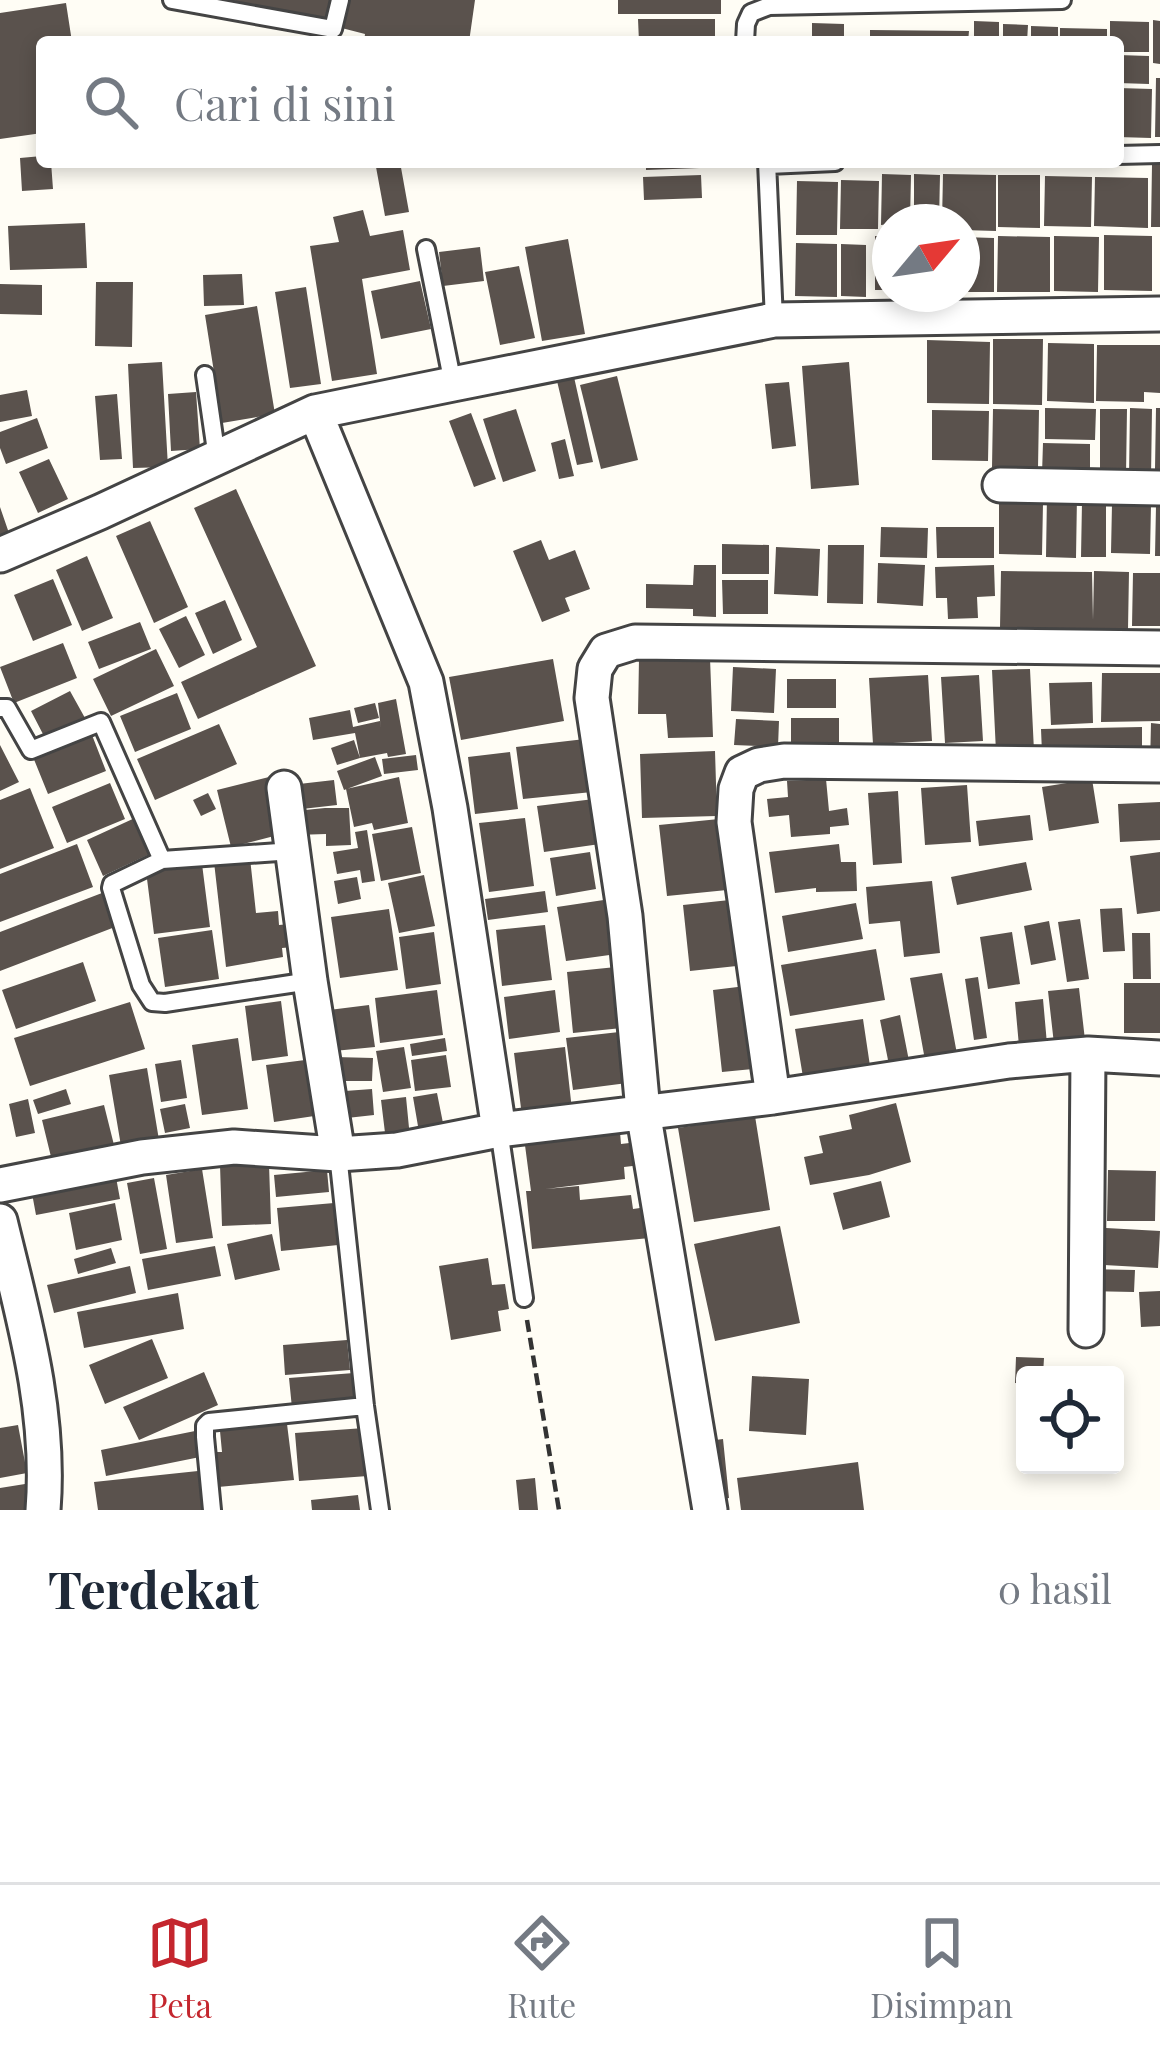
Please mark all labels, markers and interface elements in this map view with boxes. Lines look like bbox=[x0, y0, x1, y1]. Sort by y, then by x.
search box bbox=[36, 36, 1124, 168]
icon: search bbox=[78, 69, 144, 135]
text: Cari di sini bbox=[174, 72, 396, 132]
north arrow bbox=[872, 204, 980, 312]
map controls bbox=[1016, 1366, 1124, 1474]
button: locate bbox=[1016, 1366, 1124, 1474]
text: Terdekat bbox=[48, 1554, 259, 1622]
text: 0 hasil bbox=[998, 1562, 1112, 1614]
tab: Peta bbox=[147, 1910, 213, 2026]
tab: Rute bbox=[507, 1910, 576, 2026]
tab: Disimpan bbox=[870, 1910, 1013, 2026]

